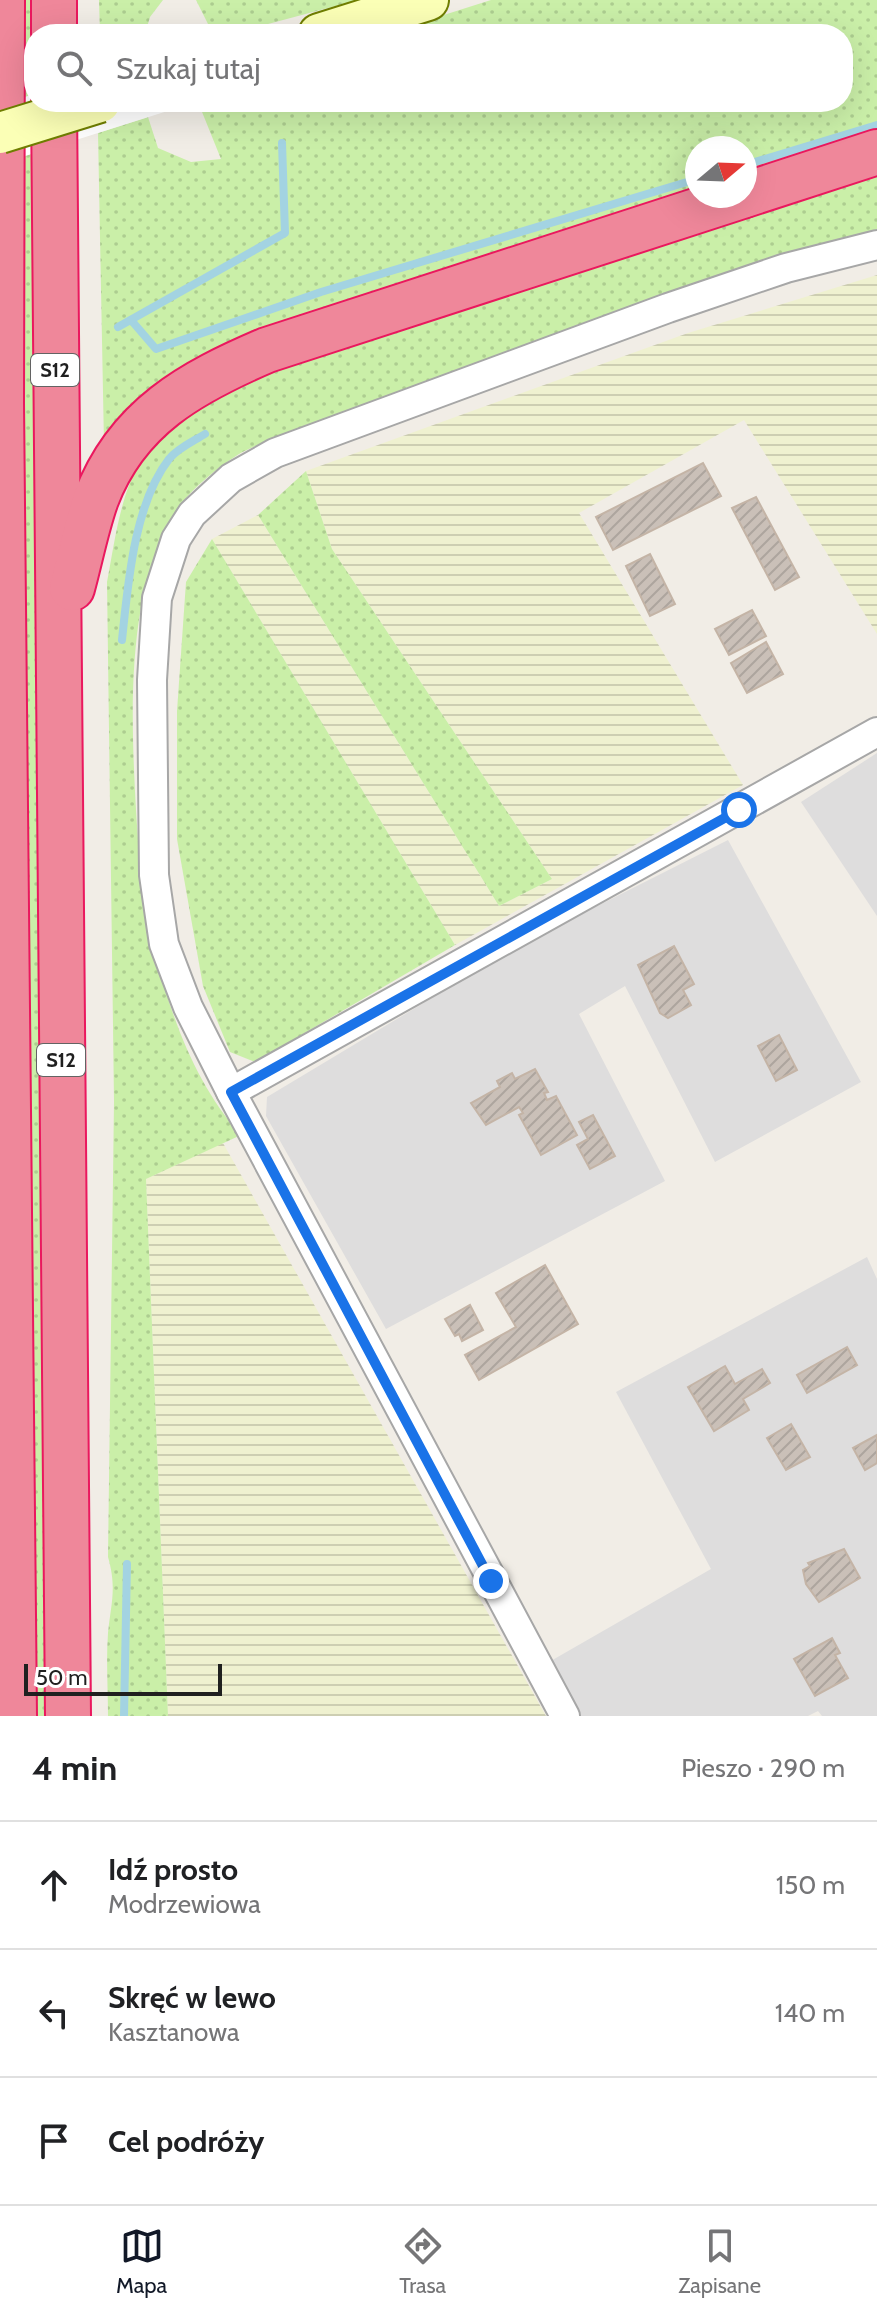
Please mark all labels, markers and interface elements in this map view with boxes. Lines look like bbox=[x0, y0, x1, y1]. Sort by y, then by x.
search box bbox=[24, 24, 853, 112]
icon: search bbox=[52, 46, 96, 90]
text: Szukaj tutaj bbox=[116, 50, 261, 87]
north arrow bbox=[685, 136, 757, 208]
road number: S12 bbox=[31, 354, 79, 386]
route start bbox=[721, 792, 757, 828]
road number: S12 bbox=[37, 1044, 85, 1076]
route end bbox=[473, 1563, 509, 1599]
scale bar bbox=[24, 1660, 222, 1696]
text: 50 m bbox=[36, 1664, 88, 1691]
text: 4 min bbox=[32, 1747, 117, 1789]
text: Pieszo · 290 m bbox=[681, 1752, 845, 1784]
text: Idź prosto bbox=[108, 1851, 238, 1888]
icon: ahead bbox=[32, 1863, 76, 1907]
text: 150 m bbox=[776, 1869, 845, 1901]
text: Modrzewiowa bbox=[108, 1888, 261, 1920]
text: Skręć w lewo bbox=[108, 1979, 276, 2016]
icon: left bbox=[32, 1991, 76, 2035]
text: 140 m bbox=[775, 1997, 845, 2029]
text: Kasztanowa bbox=[108, 2016, 239, 2048]
icon: arrive bbox=[32, 2119, 76, 2163]
text: Cel podróży bbox=[108, 2123, 264, 2160]
tab: Mapa bbox=[116, 2224, 167, 2299]
tab: Trasa bbox=[399, 2224, 446, 2299]
tab: Zapisane bbox=[678, 2224, 761, 2299]

